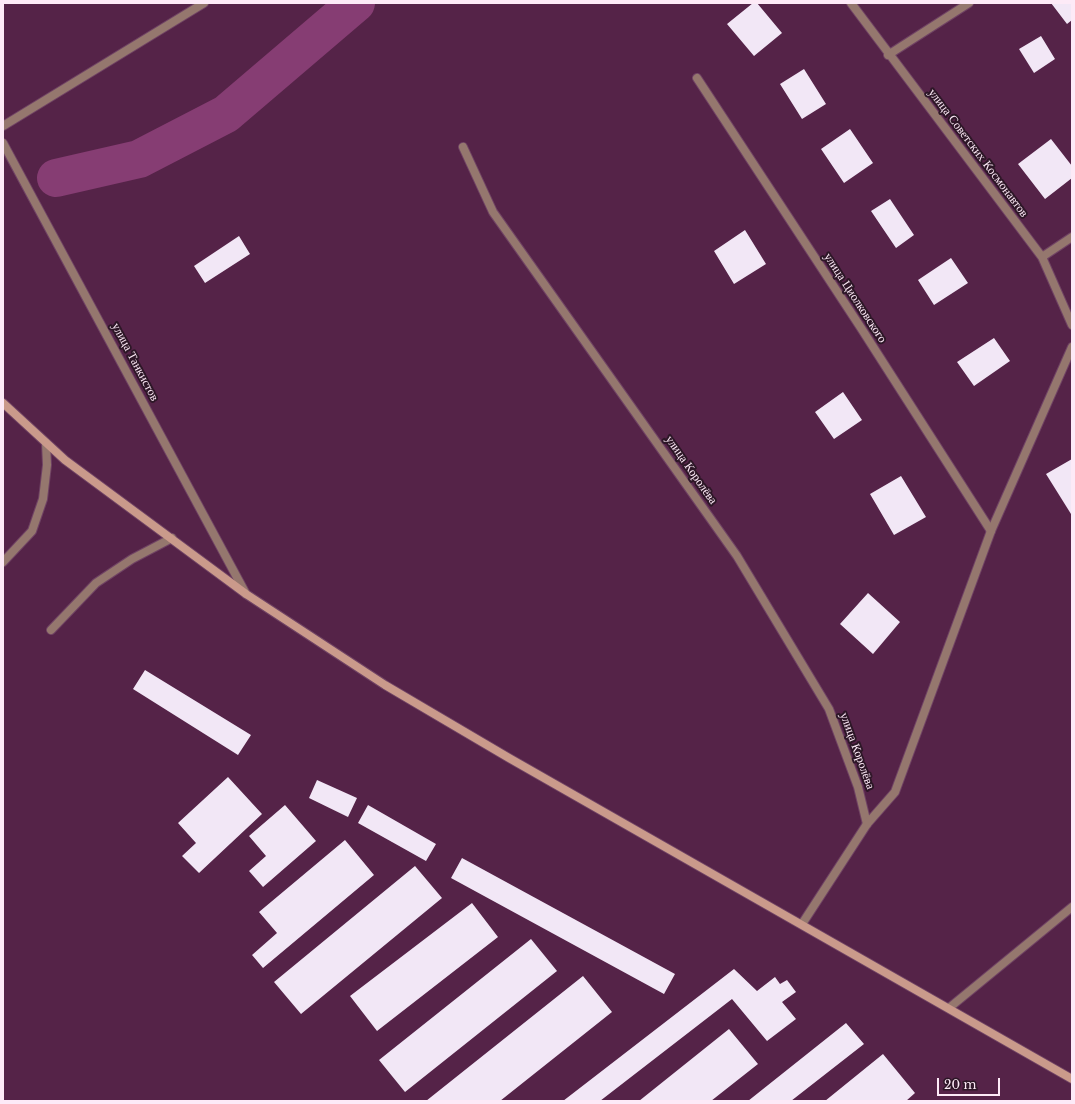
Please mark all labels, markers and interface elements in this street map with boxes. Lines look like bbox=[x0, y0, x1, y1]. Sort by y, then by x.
street label: улица Советских Космонавтов bbox=[925, 86, 1031, 220]
street label: улица Циолковского bbox=[821, 250, 889, 346]
street label: улица Танкистов bbox=[108, 321, 162, 403]
street label: улица Королёва bbox=[662, 433, 720, 507]
street label: улица Королёва bbox=[836, 711, 878, 791]
scale bar bbox=[939, 1070, 1002, 1096]
text: 20 m bbox=[944, 1077, 976, 1092]

